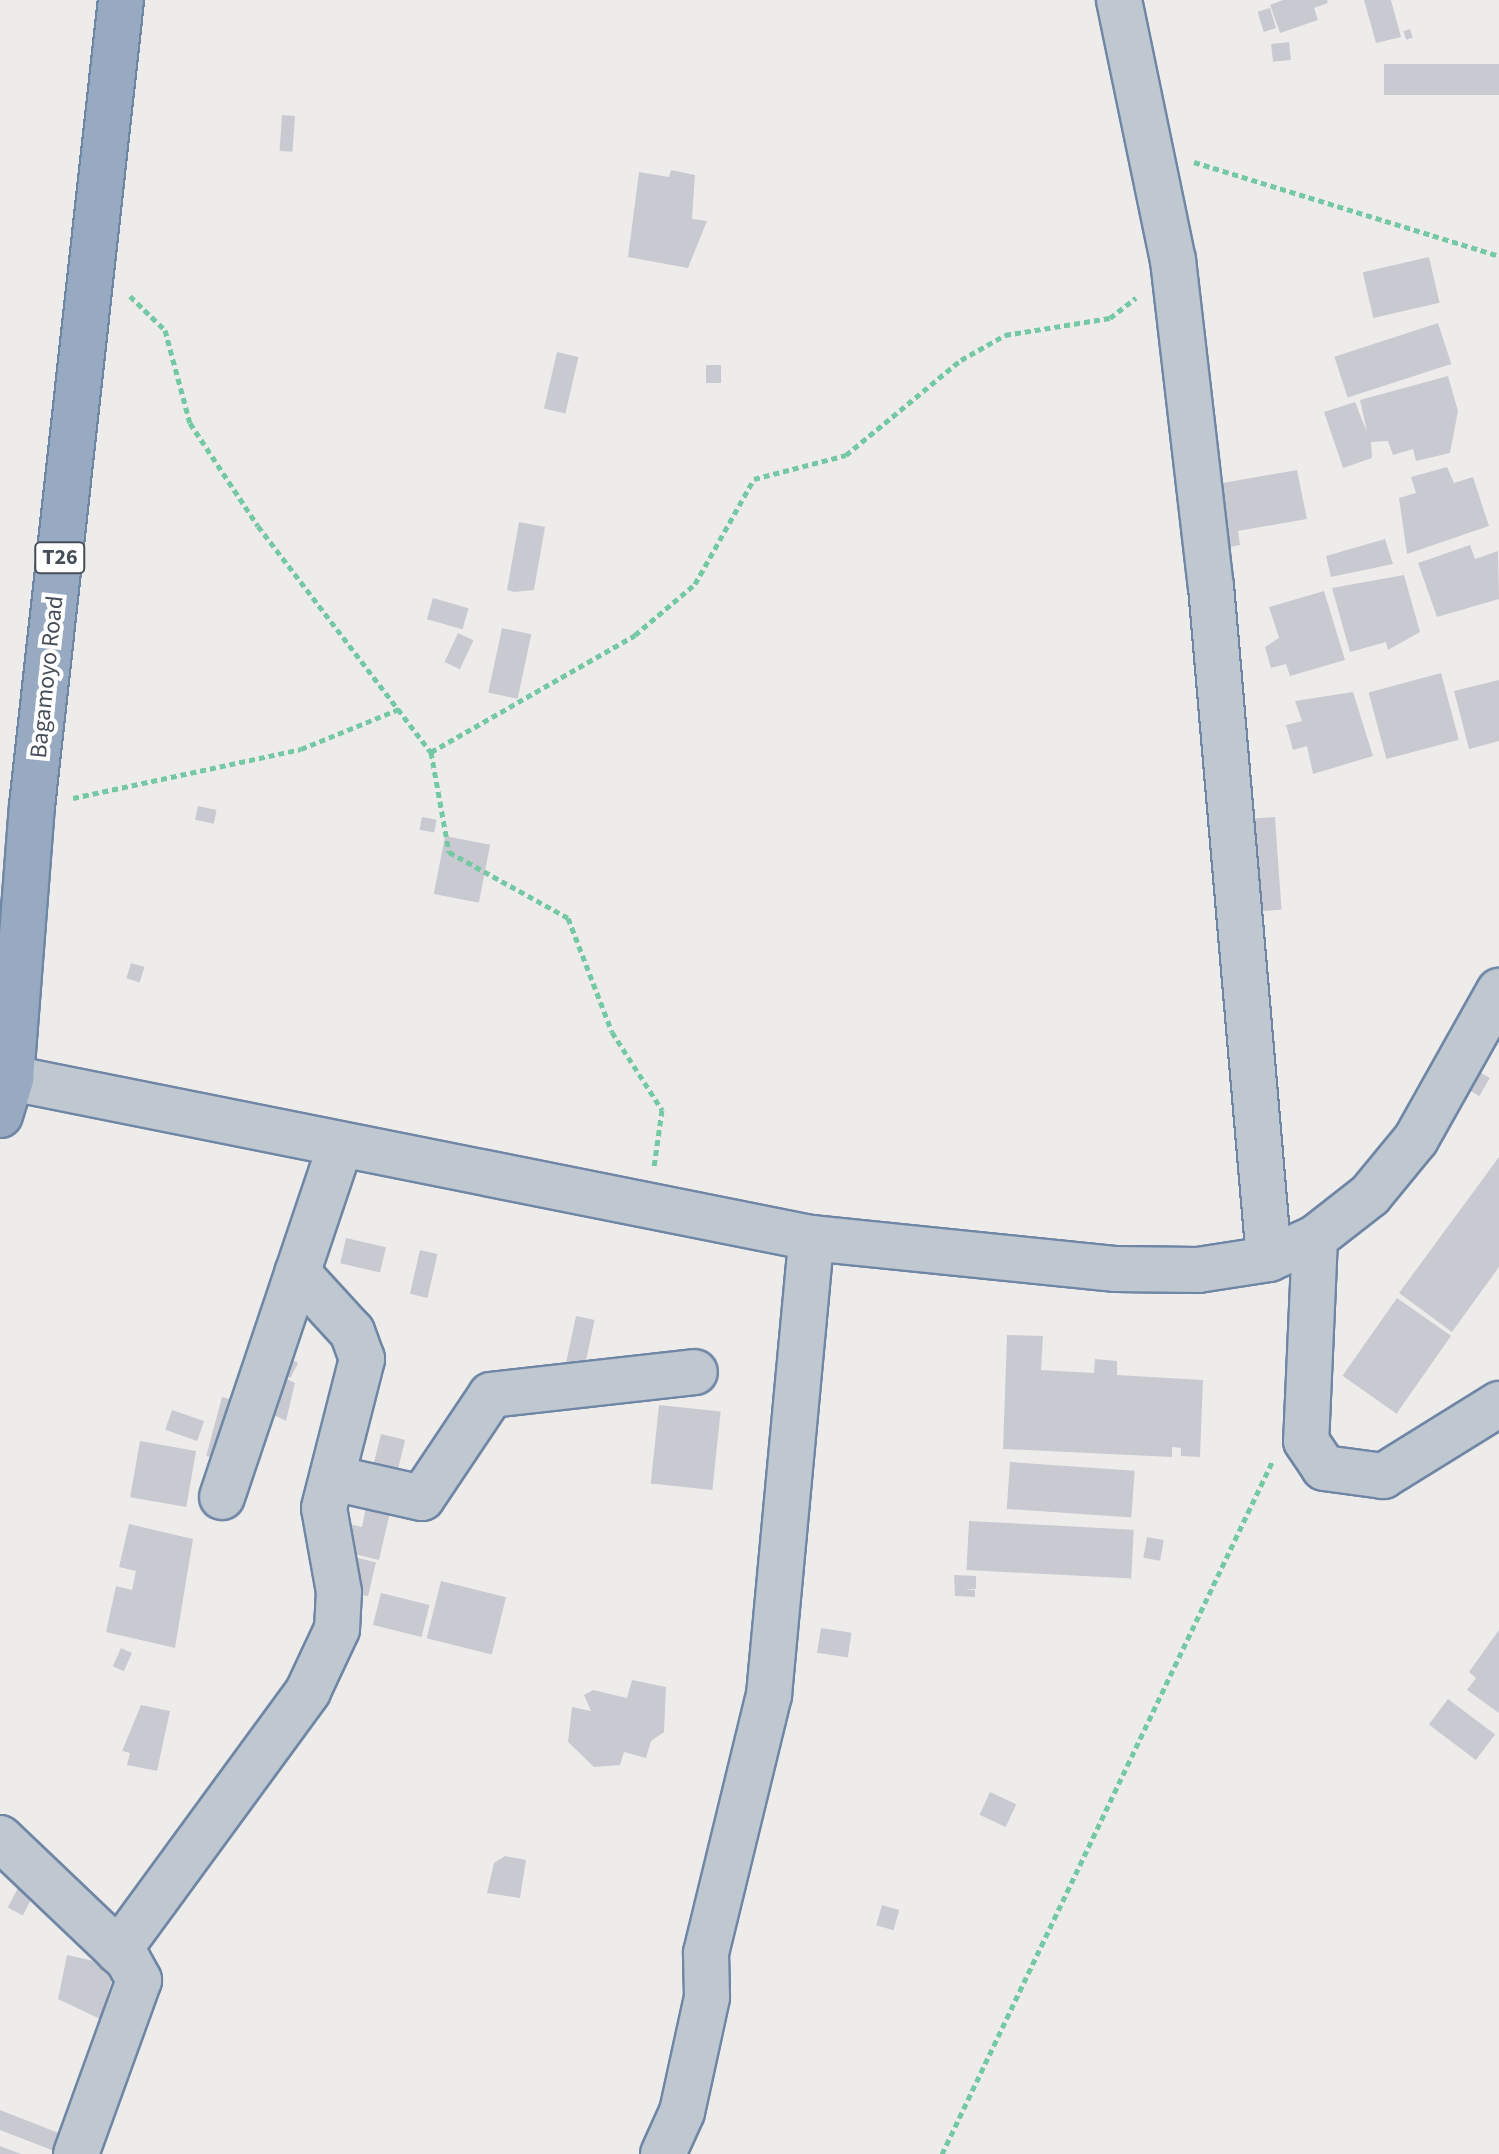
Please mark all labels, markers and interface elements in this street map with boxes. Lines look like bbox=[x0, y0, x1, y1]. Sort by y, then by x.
road number: T26 bbox=[34, 540, 86, 576]
street label: Bagamoyo Road bbox=[24, 594, 70, 760]

